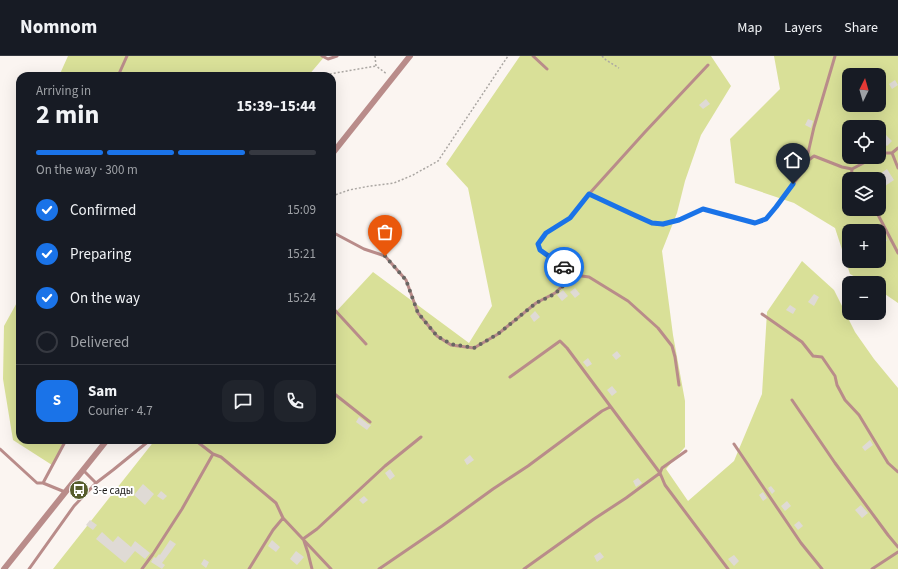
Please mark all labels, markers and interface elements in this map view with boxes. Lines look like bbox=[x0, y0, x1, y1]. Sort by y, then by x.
text: Nomnom bbox=[20, 14, 97, 41]
text: Map bbox=[737, 18, 762, 38]
text: Layers bbox=[784, 18, 822, 38]
text: Share bbox=[844, 18, 878, 38]
north arrow bbox=[842, 68, 886, 112]
map controls bbox=[842, 68, 886, 320]
text: Arriving in bbox=[36, 82, 91, 100]
text: 2 min bbox=[36, 96, 99, 133]
text: 15:39–15:44 bbox=[236, 96, 316, 117]
button: locate bbox=[842, 120, 886, 164]
pin bbox=[776, 143, 810, 184]
icon: home bbox=[782, 149, 804, 171]
text: On the way · 300 m bbox=[36, 161, 138, 179]
button: layers bbox=[842, 172, 886, 216]
icon: check bbox=[36, 199, 58, 221]
text: Confirmed bbox=[70, 200, 136, 221]
text: 15:09 bbox=[287, 201, 316, 219]
pin bbox=[368, 215, 402, 256]
icon: bag bbox=[374, 221, 396, 243]
button: + bbox=[842, 224, 886, 268]
icon: check bbox=[36, 243, 58, 265]
text: Preparing bbox=[70, 244, 131, 265]
text: 15:21 bbox=[287, 245, 316, 263]
courier bbox=[544, 247, 584, 287]
icon: car bbox=[553, 256, 575, 278]
button: − bbox=[842, 276, 886, 320]
icon: check bbox=[36, 287, 58, 309]
text: On the way bbox=[70, 288, 140, 309]
text: 15:24 bbox=[287, 289, 316, 307]
text: Delivered bbox=[70, 332, 129, 353]
button: chat bbox=[222, 380, 264, 422]
button: phone bbox=[274, 380, 316, 422]
text: Sam bbox=[88, 381, 117, 402]
text: S bbox=[53, 390, 61, 411]
text: Courier · 4.7 bbox=[88, 402, 153, 420]
bus stop icon: 3-е сады bbox=[68, 479, 90, 501]
place label: 3-е сады bbox=[93, 483, 133, 498]

